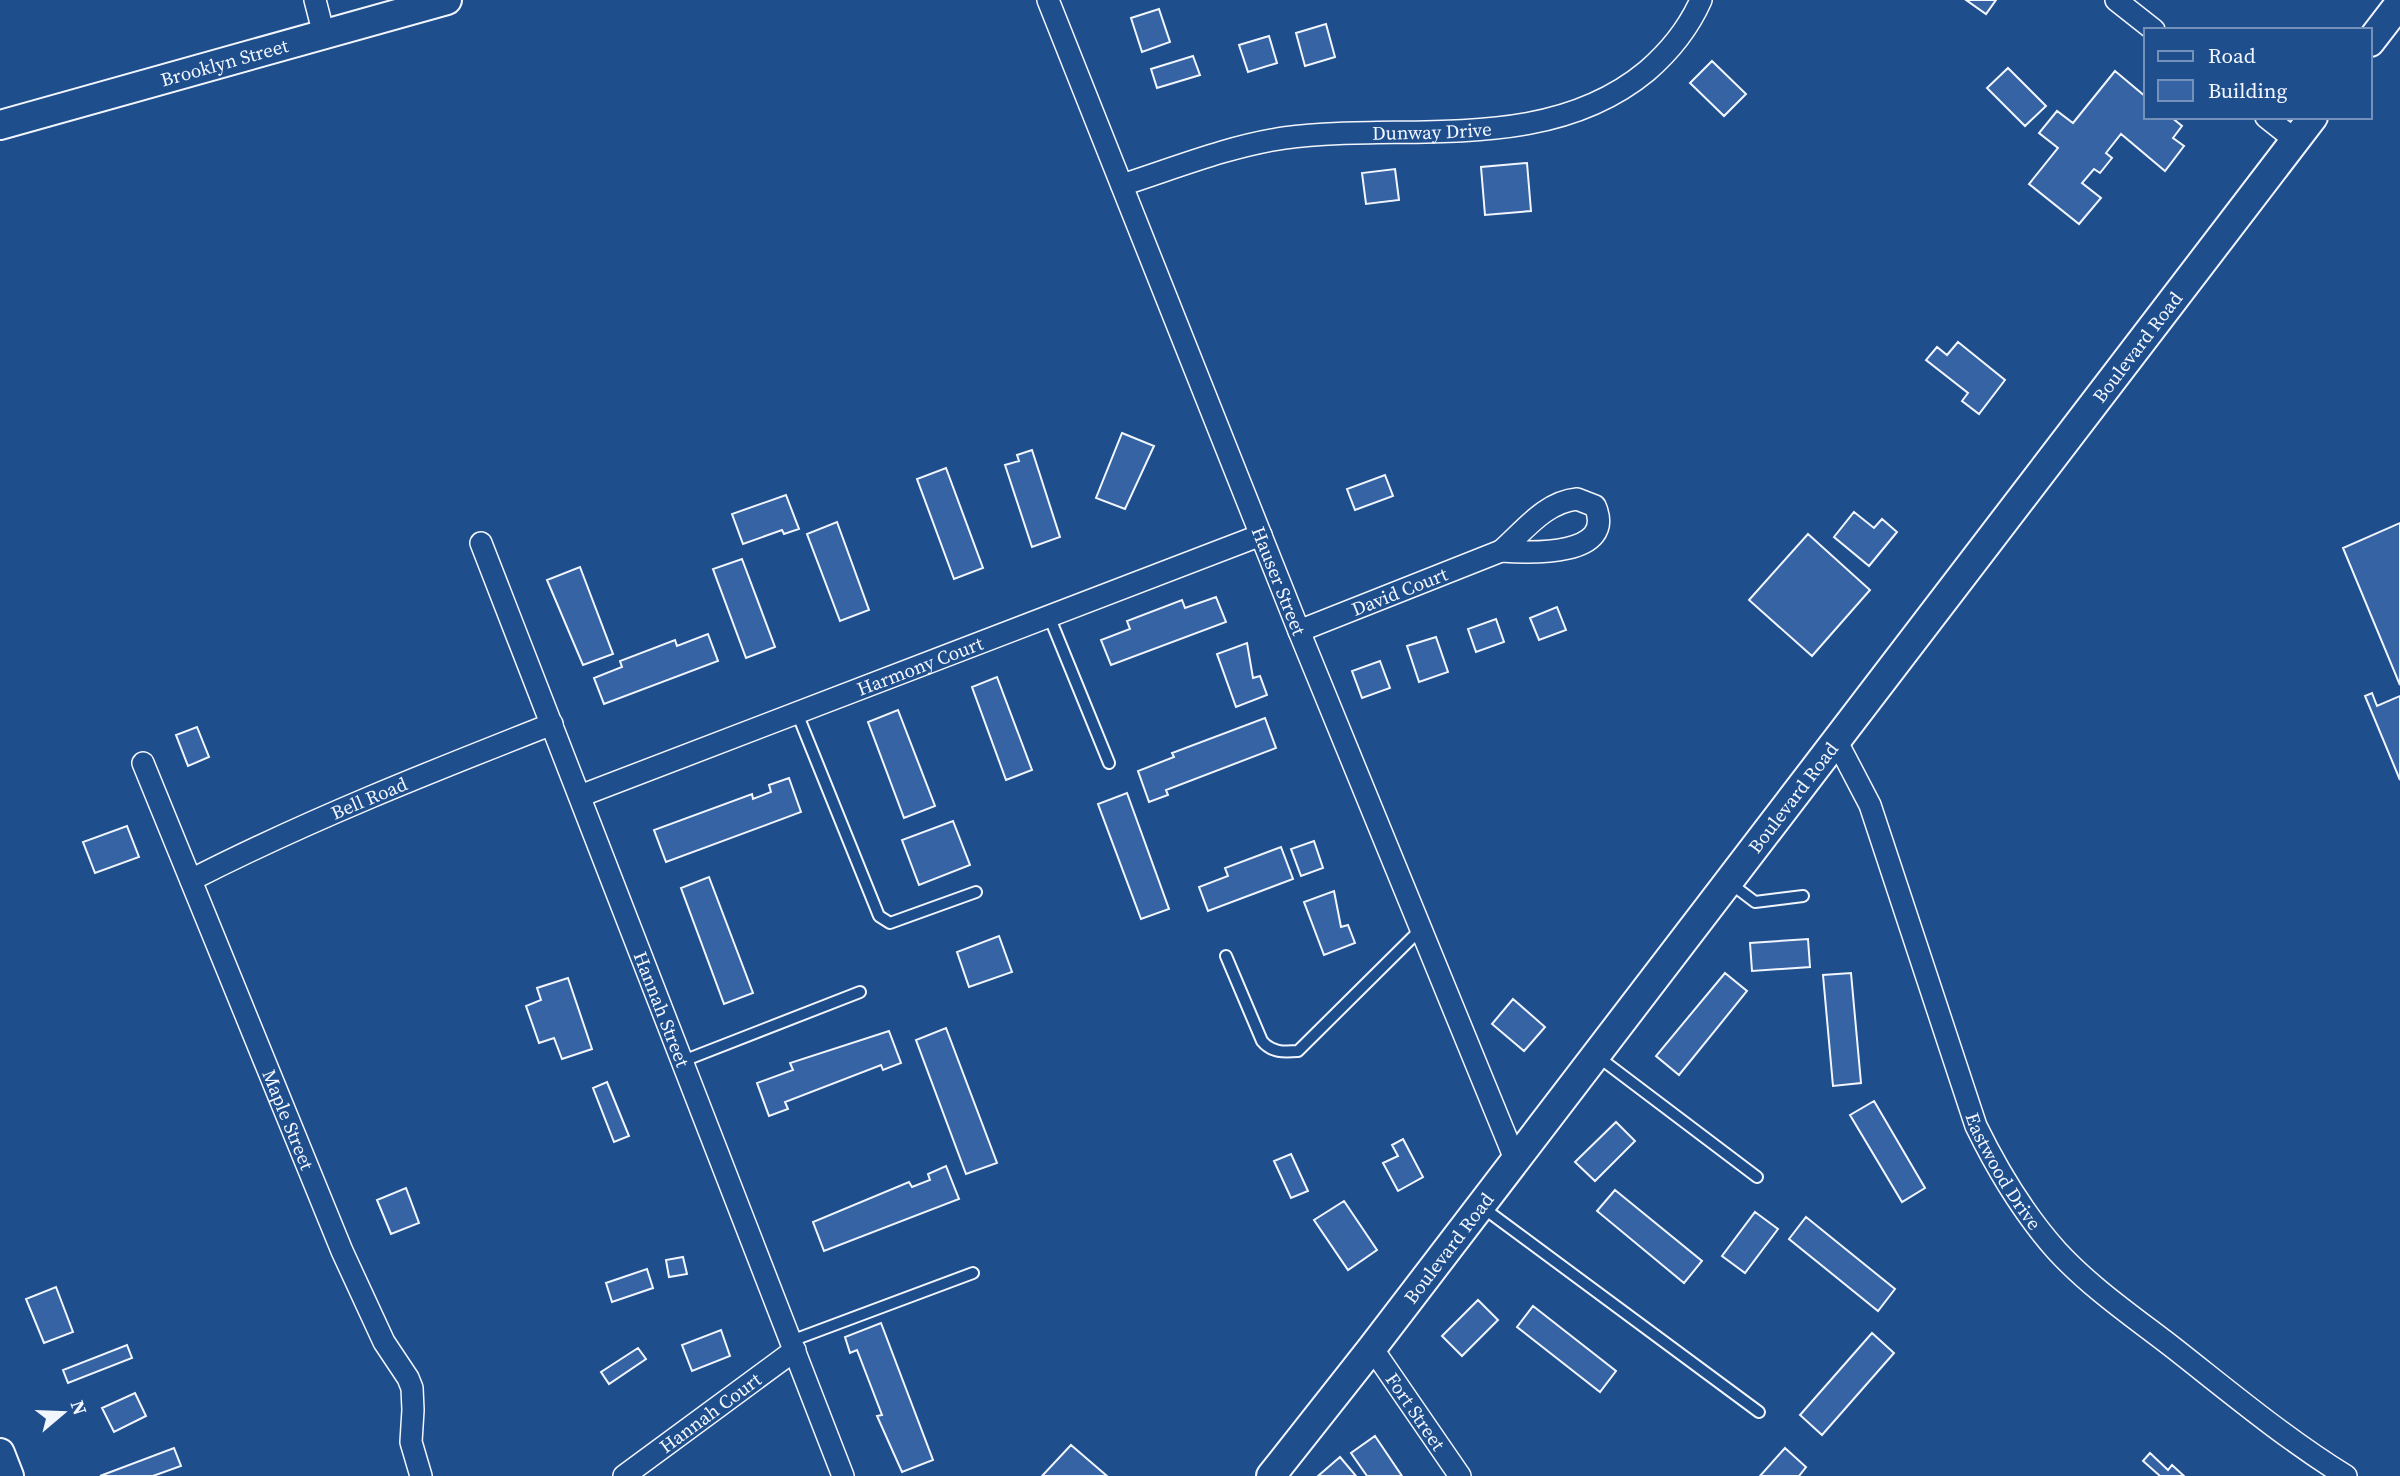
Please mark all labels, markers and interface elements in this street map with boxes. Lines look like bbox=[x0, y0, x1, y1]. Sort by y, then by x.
legend bbox=[2144, 28, 2372, 119]
street label: Brooklyn Street bbox=[158, 32, 292, 92]
text: Road bbox=[2208, 41, 2256, 70]
text: Building bbox=[2208, 76, 2287, 105]
street label: Dunway Drive bbox=[1372, 116, 1493, 146]
street label: Boulevard Road bbox=[2086, 286, 2188, 408]
street label: Hauser Street bbox=[1246, 523, 1313, 640]
street label: David Court bbox=[1348, 560, 1452, 622]
street label: Harmony Court bbox=[853, 630, 987, 702]
street label: Boulevard Road bbox=[1742, 736, 1844, 858]
street label: Bell Road bbox=[327, 770, 411, 826]
street label: Hannah Street bbox=[628, 948, 696, 1071]
street label: Maple Street bbox=[256, 1066, 321, 1174]
street label: Eastwood Drive bbox=[1959, 1109, 2048, 1235]
street label: Boulevard Road bbox=[1398, 1187, 1499, 1309]
street label: Hannah Court bbox=[654, 1366, 767, 1459]
street label: Fort Street bbox=[1380, 1367, 1452, 1456]
north arrow bbox=[28, 1378, 98, 1448]
text: N bbox=[65, 1397, 94, 1418]

